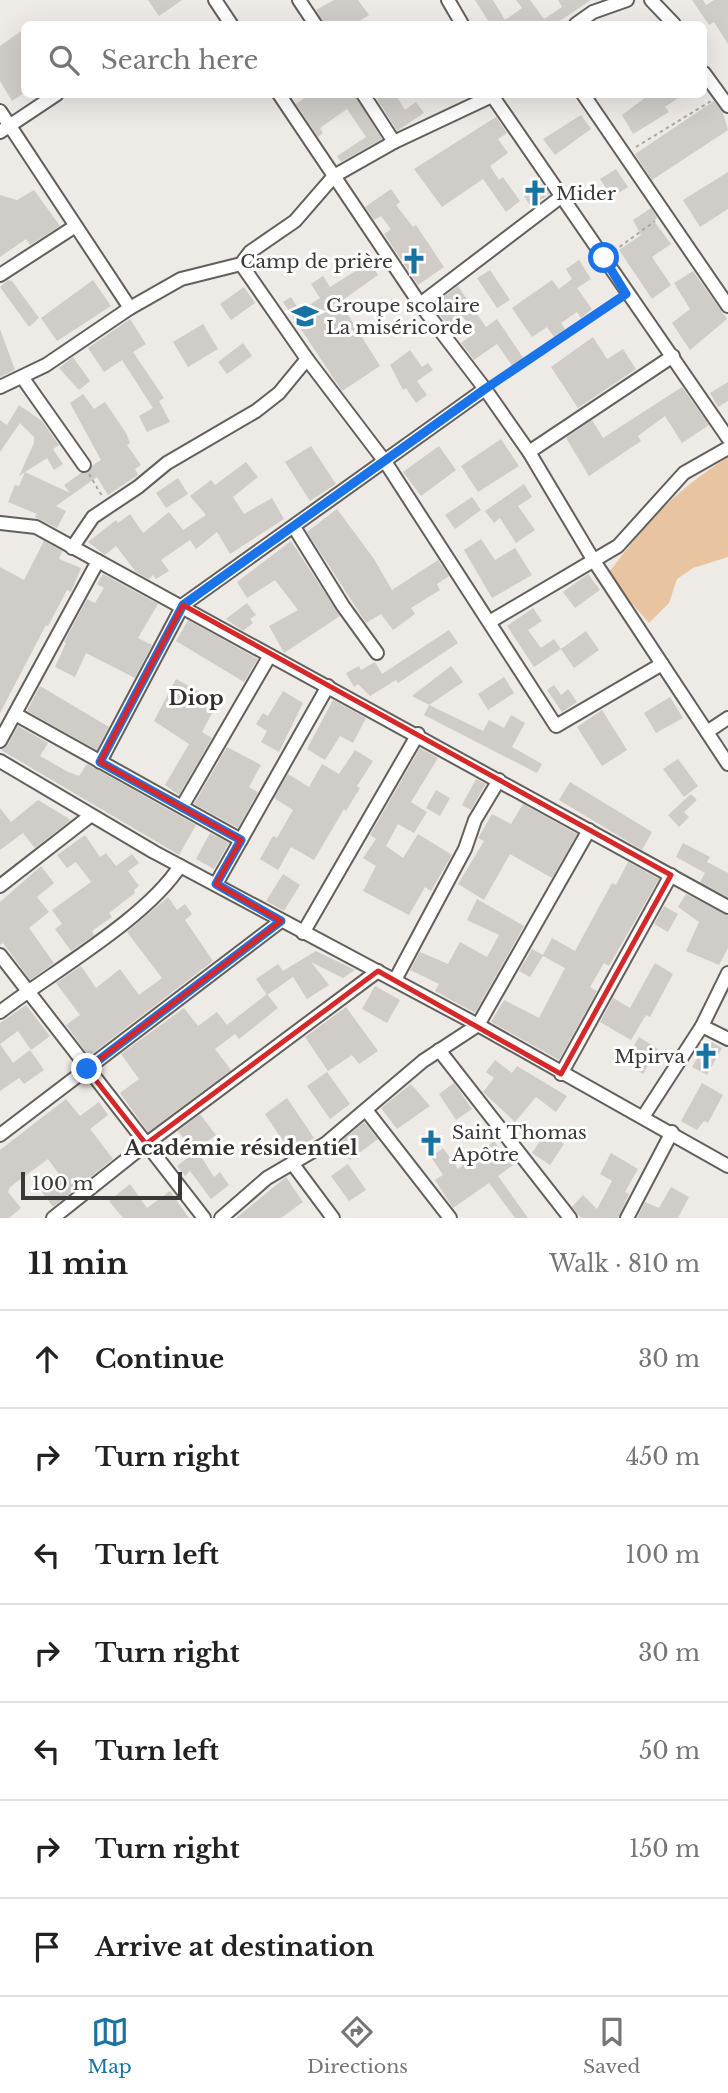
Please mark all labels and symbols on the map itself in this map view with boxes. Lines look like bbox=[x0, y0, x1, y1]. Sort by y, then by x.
church icon: Mider bbox=[520, 178, 550, 208]
place label: Mider bbox=[556, 182, 616, 205]
route start bbox=[588, 242, 619, 273]
church icon: Camp de prière bbox=[399, 246, 429, 276]
place label: Camp de prière bbox=[240, 250, 393, 273]
place label: Groupe scolaire La miséricorde bbox=[326, 294, 480, 339]
school or university icon: Groupe scolaire La miséricorde bbox=[290, 301, 320, 331]
district label: Diop bbox=[168, 685, 224, 711]
church icon: Mpirva bbox=[691, 1041, 721, 1071]
place label: Mpirva bbox=[614, 1045, 685, 1068]
route end bbox=[71, 1053, 102, 1084]
place label: Saint Thomas Apôtre bbox=[451, 1121, 587, 1166]
church icon: Saint Thomas Apôtre bbox=[416, 1128, 446, 1158]
district label: Académie résidentiel bbox=[123, 1135, 358, 1161]
scale bar bbox=[21, 1169, 182, 1201]

